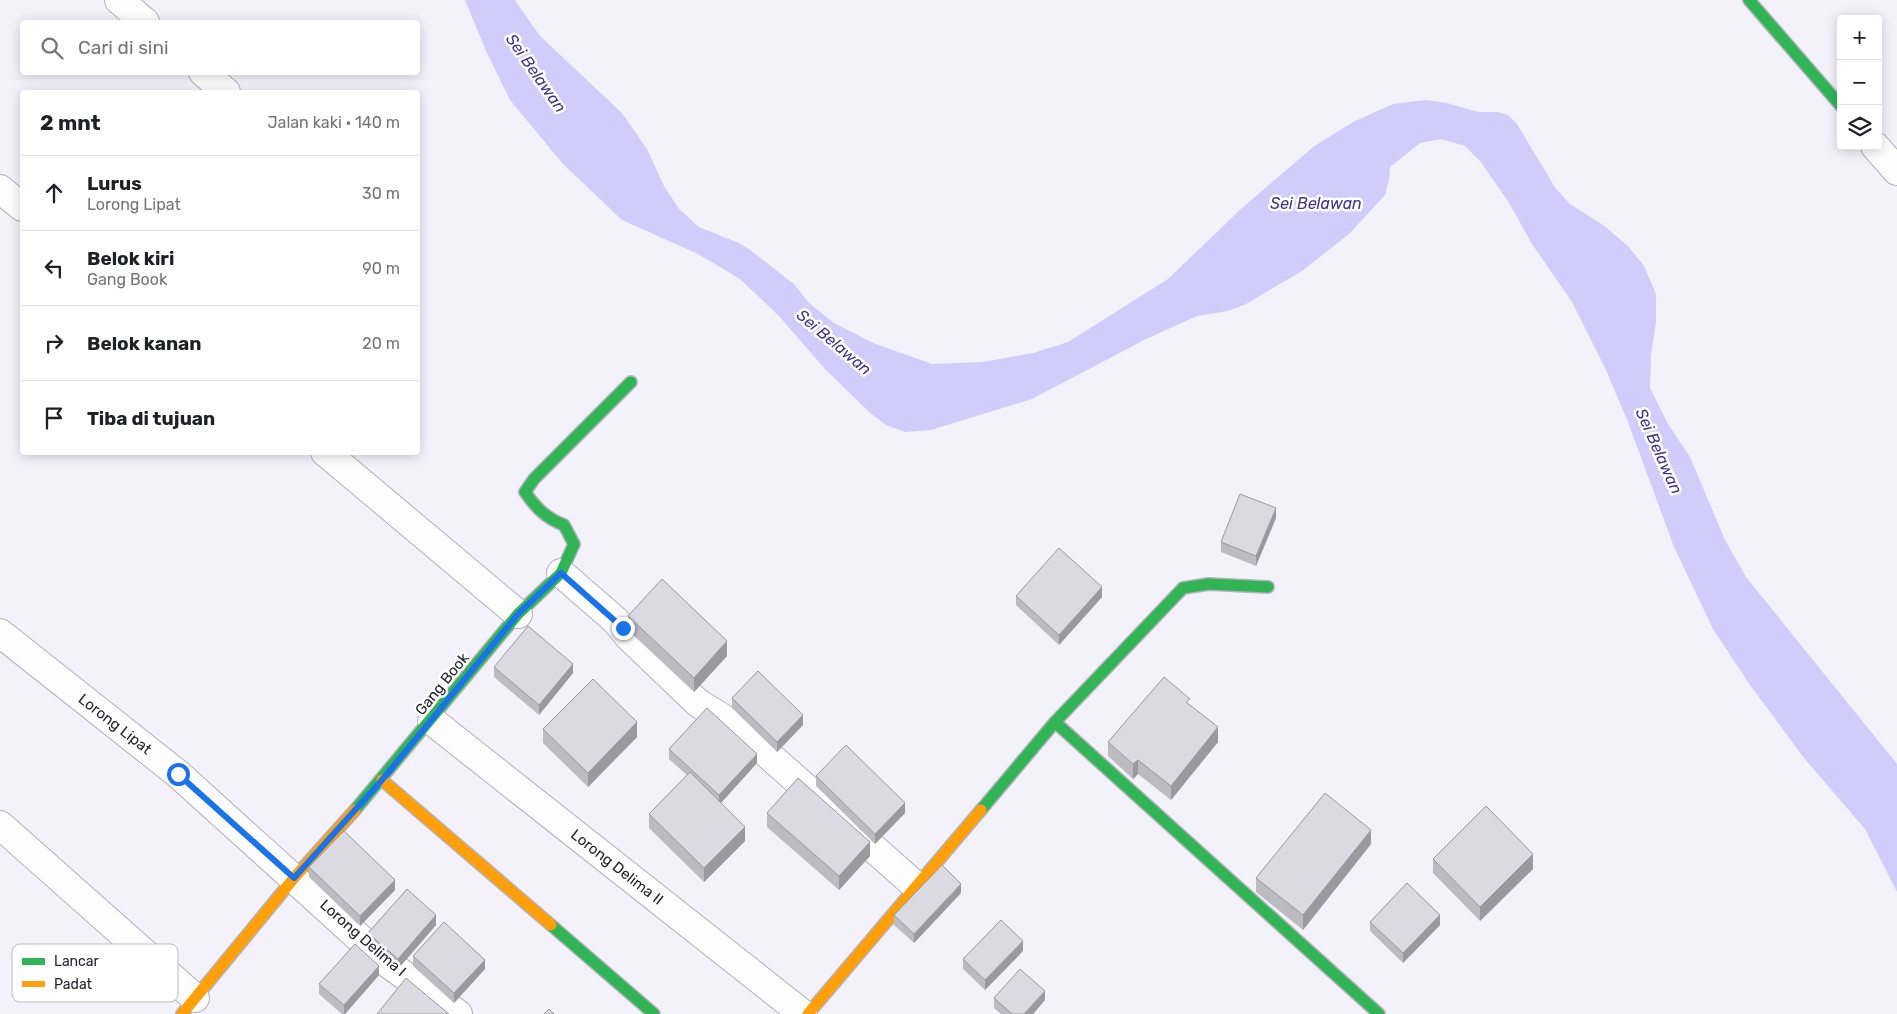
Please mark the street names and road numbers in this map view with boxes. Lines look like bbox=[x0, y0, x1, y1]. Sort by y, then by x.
street label: Gang Book bbox=[411, 649, 473, 719]
street label: Lorong Lipat bbox=[75, 690, 155, 758]
street label: Lorong Delima II bbox=[567, 825, 667, 909]
street label: Lorong Delima I bbox=[316, 896, 410, 980]

